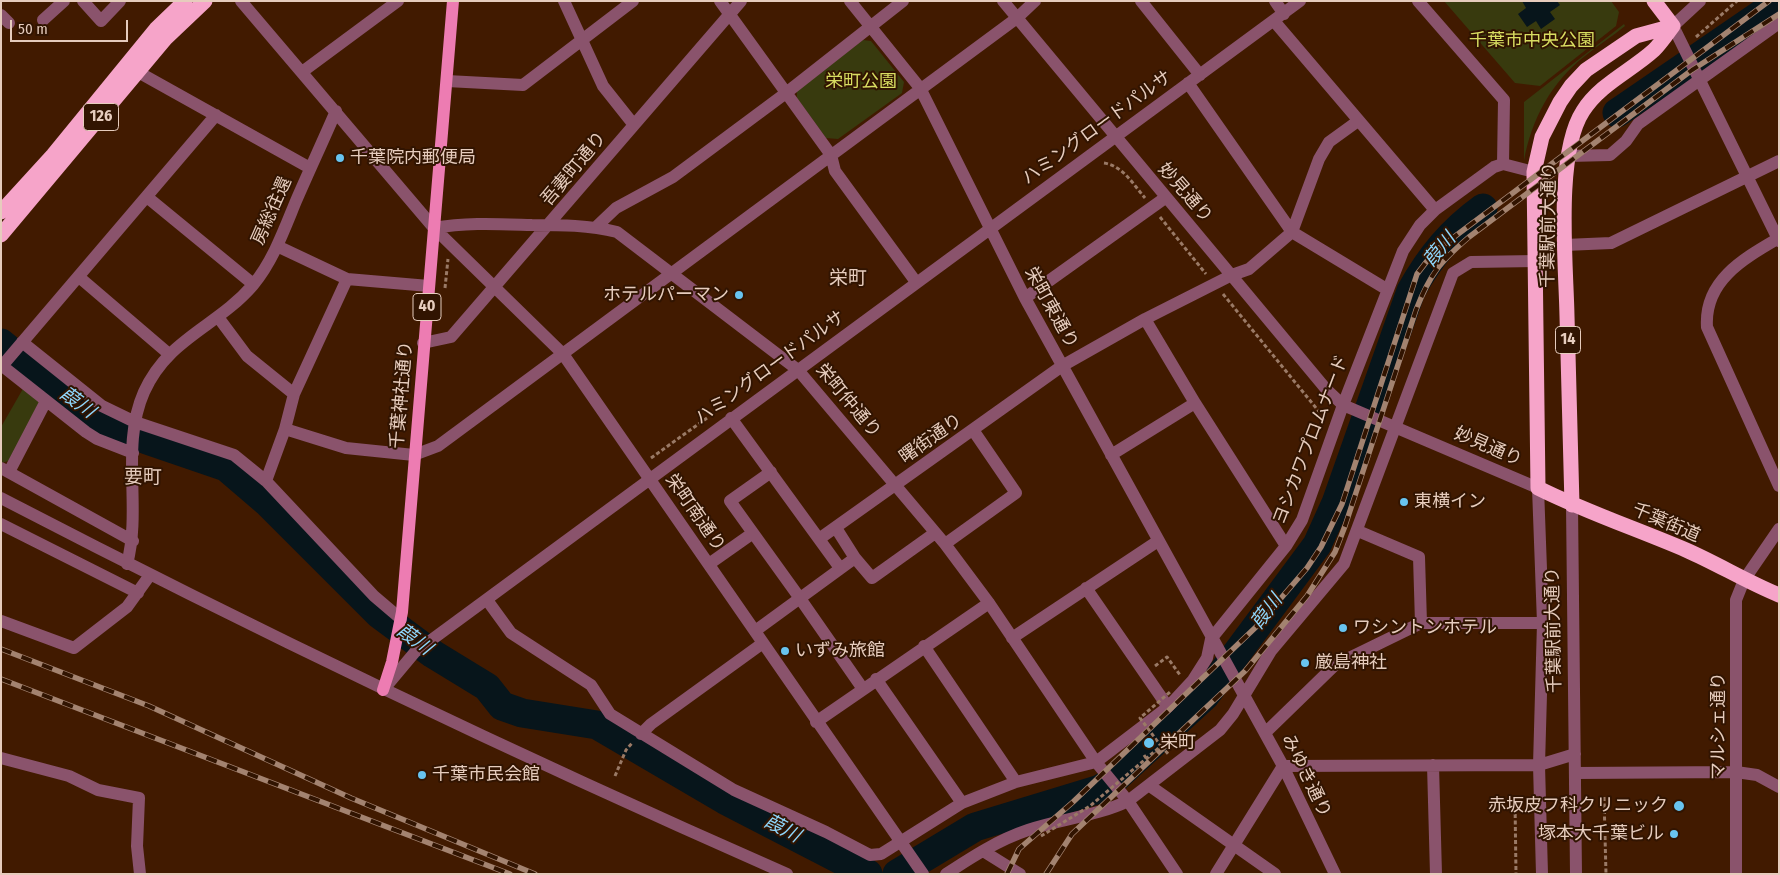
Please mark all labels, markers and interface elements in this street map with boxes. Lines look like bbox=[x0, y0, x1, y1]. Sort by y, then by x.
scale bar bbox=[12, 10, 130, 42]
text: 50 m bbox=[18, 20, 48, 38]
park label: 千葉市中央公園 bbox=[1469, 30, 1595, 52]
street label: ハミングロードパルサ bbox=[1018, 66, 1176, 190]
park label: 栄町公園 bbox=[825, 71, 897, 93]
road number: 126 bbox=[84, 104, 118, 130]
street label: 吾妻町通り bbox=[537, 128, 611, 210]
place label: 千葉院内郵便局 bbox=[350, 147, 476, 169]
marker: 千葉院内郵便局 bbox=[334, 152, 346, 164]
street label: 妙見通り bbox=[1153, 159, 1217, 227]
street label: 千葉駅前大通り bbox=[1537, 162, 1561, 288]
street label: 房総往還 bbox=[247, 174, 297, 248]
water label: 葭川 bbox=[1419, 228, 1461, 272]
street label: 栄町東通り bbox=[1020, 263, 1082, 353]
district label: 栄町 bbox=[829, 268, 867, 290]
place label: ホテルパーマン bbox=[603, 284, 729, 306]
marker: ホテルパーマン bbox=[733, 289, 745, 301]
road number: 40 bbox=[413, 294, 441, 320]
street label: ハミングロードパルサ bbox=[691, 306, 849, 430]
road number: 14 bbox=[1556, 326, 1580, 354]
street label: 千葉神社通り bbox=[387, 340, 417, 450]
street label: ヨシカワプロムナード bbox=[1269, 352, 1353, 528]
street label: 栄町仲通り bbox=[811, 360, 885, 442]
water label: 葭川 bbox=[55, 383, 99, 423]
street label: 曙街通り bbox=[895, 410, 967, 468]
street label: 妙見通り bbox=[1451, 423, 1525, 471]
district label: 要町 bbox=[124, 467, 162, 489]
street label: 栄町南通り bbox=[660, 470, 730, 556]
place label: 東横イン bbox=[1414, 491, 1486, 513]
marker: 東横イン bbox=[1398, 496, 1410, 508]
street label: 千葉街道 bbox=[1629, 499, 1703, 547]
street label: 千葉駅前大通り bbox=[1542, 567, 1566, 693]
water label: 葭川 bbox=[1246, 590, 1288, 634]
place label: ワシントンホテル bbox=[1353, 617, 1497, 639]
water label: 葭川 bbox=[392, 620, 436, 660]
marker: ワシントンホテル bbox=[1337, 622, 1349, 634]
place label: いずみ旅館 bbox=[795, 640, 885, 662]
marker: いずみ旅館 bbox=[779, 645, 791, 657]
place label: 厳島神社 bbox=[1315, 652, 1387, 674]
marker: 厳島神社 bbox=[1299, 657, 1311, 669]
street label: マルシェ通り bbox=[1708, 672, 1730, 780]
street label: みゆき通り bbox=[1277, 731, 1335, 821]
place label: 栄町 bbox=[1160, 732, 1196, 754]
marker: 栄町 bbox=[1142, 736, 1156, 750]
place label: 千葉市民会館 bbox=[432, 764, 540, 786]
marker: 千葉市民会館 bbox=[416, 769, 428, 781]
place label: 赤坂皮フ科クリニック bbox=[1488, 795, 1668, 817]
marker: 赤坂皮フ科クリニック bbox=[1672, 799, 1686, 813]
water label: 葭川 bbox=[760, 810, 804, 848]
place label: 塚本大千葉ビル bbox=[1538, 823, 1664, 845]
marker: 塚本大千葉ビル bbox=[1668, 828, 1680, 840]

